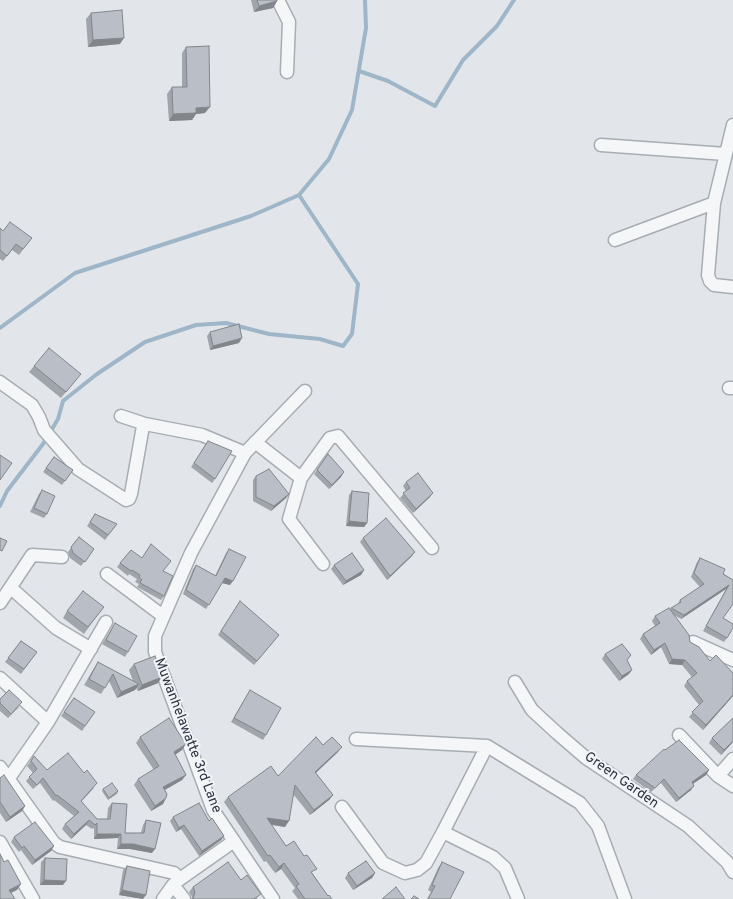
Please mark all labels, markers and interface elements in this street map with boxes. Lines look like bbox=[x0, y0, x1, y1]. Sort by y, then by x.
street label: Muwanhelawatte 3rd Lane bbox=[150, 656, 224, 816]
street label: Green Garden bbox=[581, 749, 661, 813]

